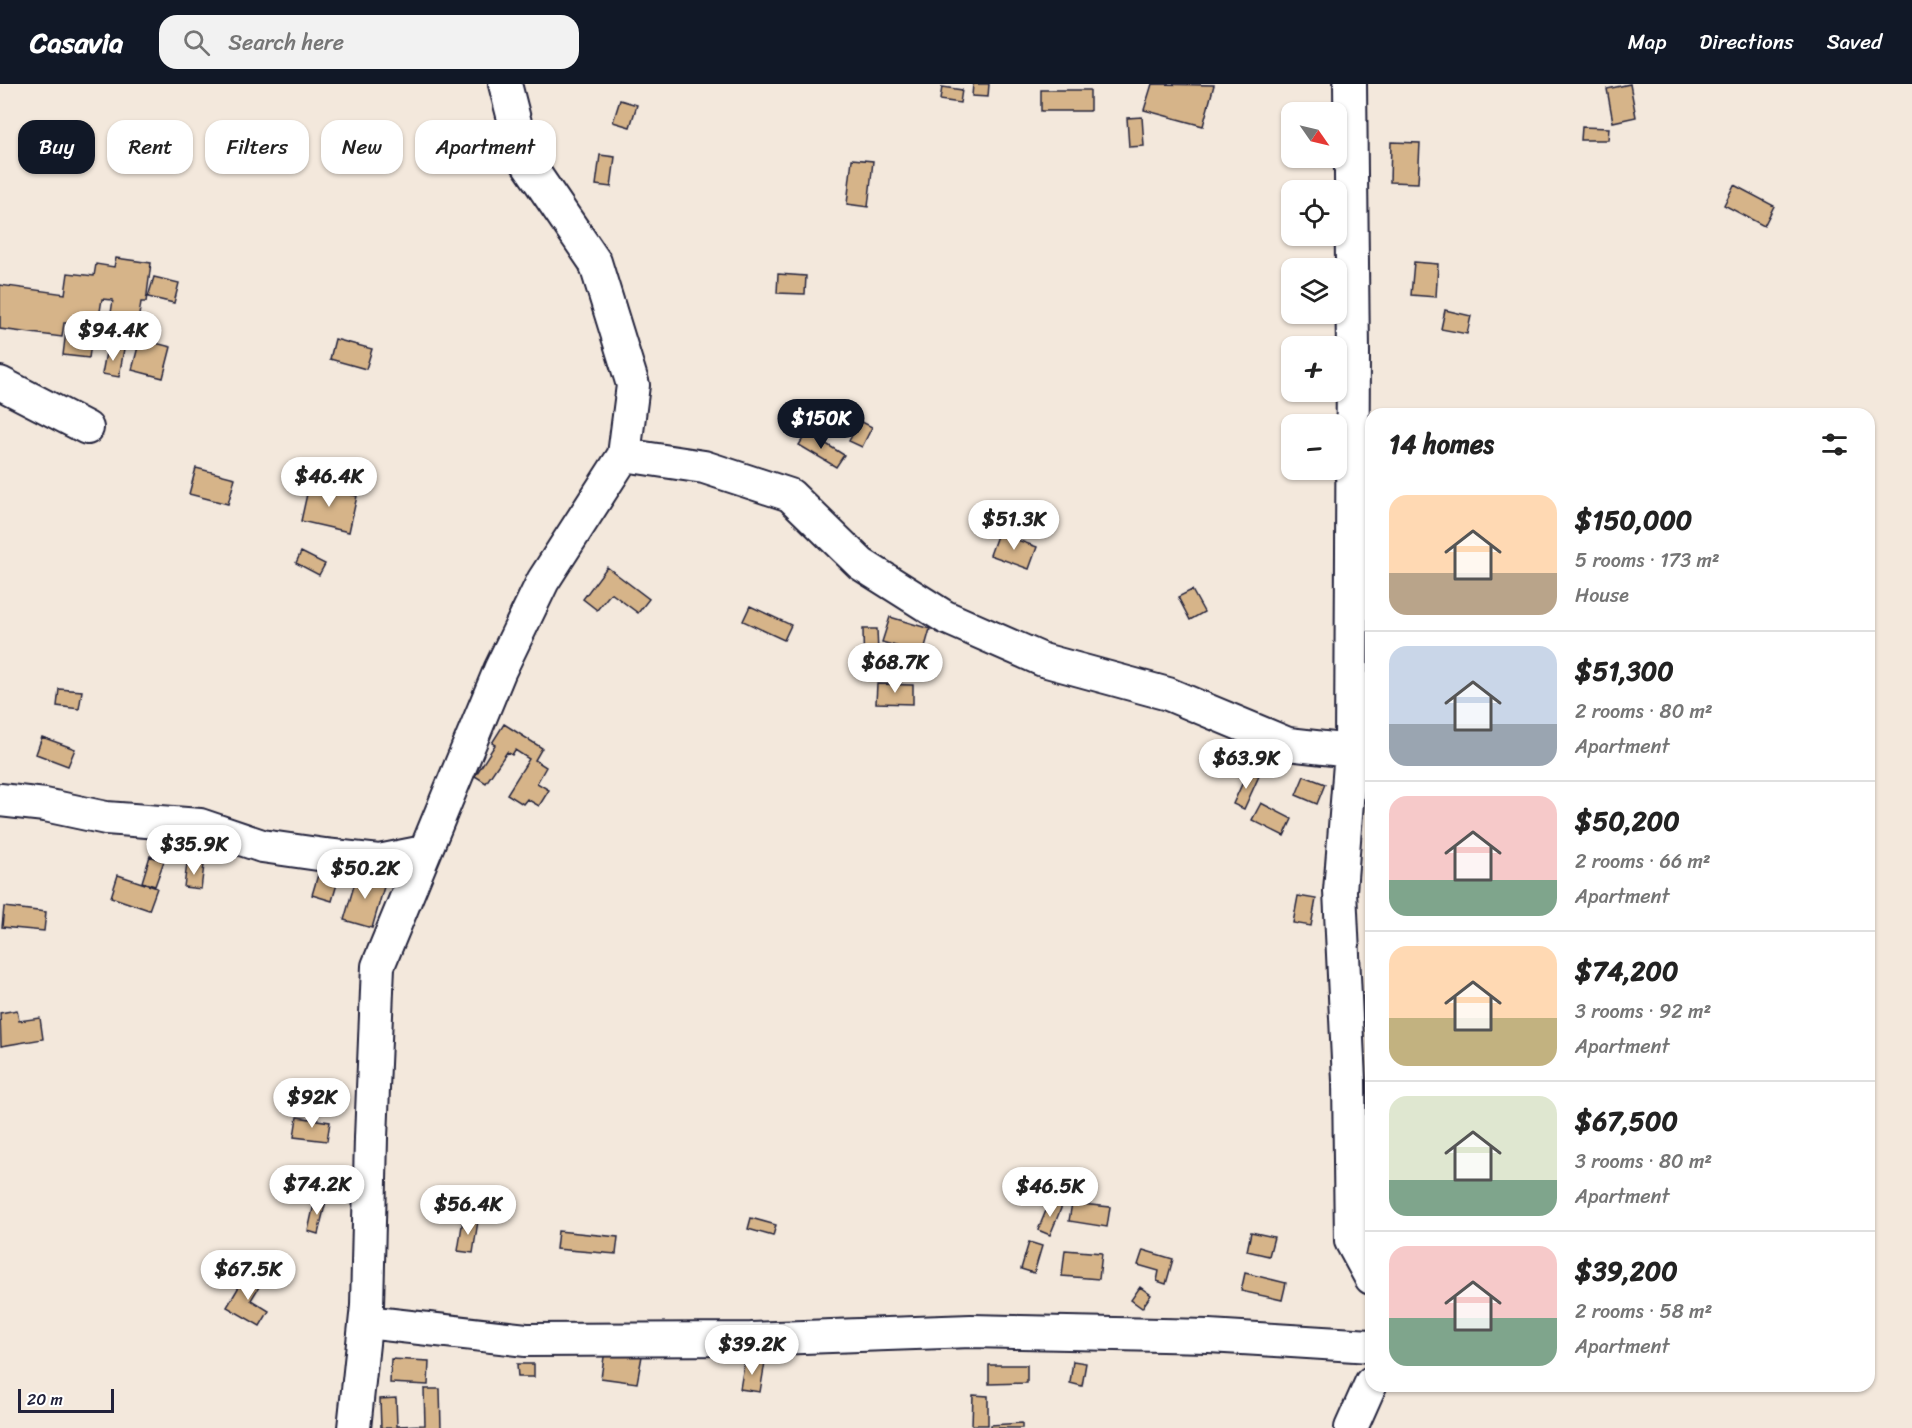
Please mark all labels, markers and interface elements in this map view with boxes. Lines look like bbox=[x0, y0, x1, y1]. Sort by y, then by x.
search box bbox=[159, 15, 579, 69]
text: Casavia bbox=[30, 18, 123, 67]
text: Search here bbox=[228, 23, 344, 62]
text: Map bbox=[1628, 23, 1666, 61]
text: Directions bbox=[1699, 23, 1794, 61]
text: Saved bbox=[1827, 23, 1882, 61]
icon: search bbox=[180, 26, 213, 59]
north arrow bbox=[1281, 102, 1347, 168]
map controls bbox=[1281, 102, 1347, 480]
chip: Buy bbox=[18, 120, 95, 174]
chip: Rent bbox=[107, 120, 193, 174]
chip: Filters bbox=[205, 120, 309, 174]
chip: New bbox=[321, 120, 403, 174]
chip: Apartment bbox=[415, 120, 556, 174]
button: locate bbox=[1281, 180, 1347, 246]
button: layers bbox=[1281, 258, 1347, 324]
pin: $94.4K bbox=[64, 311, 162, 362]
text: $94.4K bbox=[79, 313, 147, 348]
button: + bbox=[1281, 336, 1347, 402]
pin: $150K bbox=[779, 399, 863, 450]
text: $150K bbox=[791, 401, 851, 436]
button: − bbox=[1281, 414, 1347, 480]
text: 14 homes bbox=[1389, 421, 1494, 467]
icon: filters bbox=[1818, 428, 1851, 461]
pin: $46.4K bbox=[280, 457, 378, 508]
text: $46.4K bbox=[295, 459, 363, 494]
text: $150,000 bbox=[1575, 497, 1692, 543]
pin: $51.3K bbox=[965, 500, 1063, 551]
text: $51.3K bbox=[982, 502, 1046, 537]
icon: home bbox=[1437, 519, 1509, 591]
text: 5 rooms · 173 m² bbox=[1575, 543, 1720, 578]
text: House bbox=[1575, 578, 1629, 613]
pin: $68.7K bbox=[846, 643, 944, 694]
text: $68.7K bbox=[862, 645, 928, 680]
text: $51,300 bbox=[1575, 648, 1674, 694]
icon: home bbox=[1437, 670, 1509, 742]
text: 2 rooms · 80 m² bbox=[1575, 694, 1713, 729]
text: Apartment bbox=[1575, 729, 1669, 764]
pin: $63.9K bbox=[1197, 739, 1295, 790]
text: $63.9K bbox=[1213, 741, 1279, 776]
text: $50,200 bbox=[1575, 798, 1680, 844]
icon: home bbox=[1437, 820, 1509, 892]
pin: $35.9K bbox=[145, 825, 243, 876]
text: $35.9K bbox=[160, 827, 228, 862]
text: 2 rooms · 66 m² bbox=[1575, 844, 1711, 879]
pin: $50.2K bbox=[316, 849, 414, 900]
text: $50.2K bbox=[331, 851, 399, 886]
text: Apartment bbox=[1575, 879, 1669, 914]
text: $74,200 bbox=[1575, 948, 1678, 994]
icon: home bbox=[1437, 970, 1509, 1042]
text: 3 rooms · 92 m² bbox=[1575, 994, 1711, 1029]
text: Apartment bbox=[1575, 1029, 1669, 1064]
pin: $92K bbox=[276, 1078, 348, 1129]
text: $92K bbox=[287, 1080, 337, 1115]
text: $67,500 bbox=[1575, 1098, 1678, 1144]
icon: home bbox=[1437, 1120, 1509, 1192]
text: 3 rooms · 80 m² bbox=[1575, 1144, 1712, 1179]
pin: $74.2K bbox=[268, 1165, 366, 1216]
text: $74.2K bbox=[283, 1167, 351, 1202]
pin: $46.5K bbox=[1001, 1167, 1099, 1218]
text: $46.5K bbox=[1016, 1169, 1084, 1204]
text: Apartment bbox=[1575, 1179, 1669, 1214]
pin: $56.4K bbox=[419, 1185, 517, 1236]
text: $56.4K bbox=[434, 1187, 502, 1222]
text: $39,200 bbox=[1575, 1248, 1678, 1294]
pin: $67.5K bbox=[199, 1250, 297, 1301]
text: $67.5K bbox=[215, 1252, 281, 1287]
icon: home bbox=[1437, 1270, 1509, 1342]
text: 2 rooms · 58 m² bbox=[1575, 1294, 1712, 1329]
pin: $39.2K bbox=[703, 1325, 801, 1376]
text: $39.2K bbox=[719, 1327, 785, 1362]
text: Apartment bbox=[1575, 1329, 1669, 1364]
text: 20 m bbox=[27, 1385, 63, 1414]
scale bar bbox=[18, 1386, 114, 1414]

